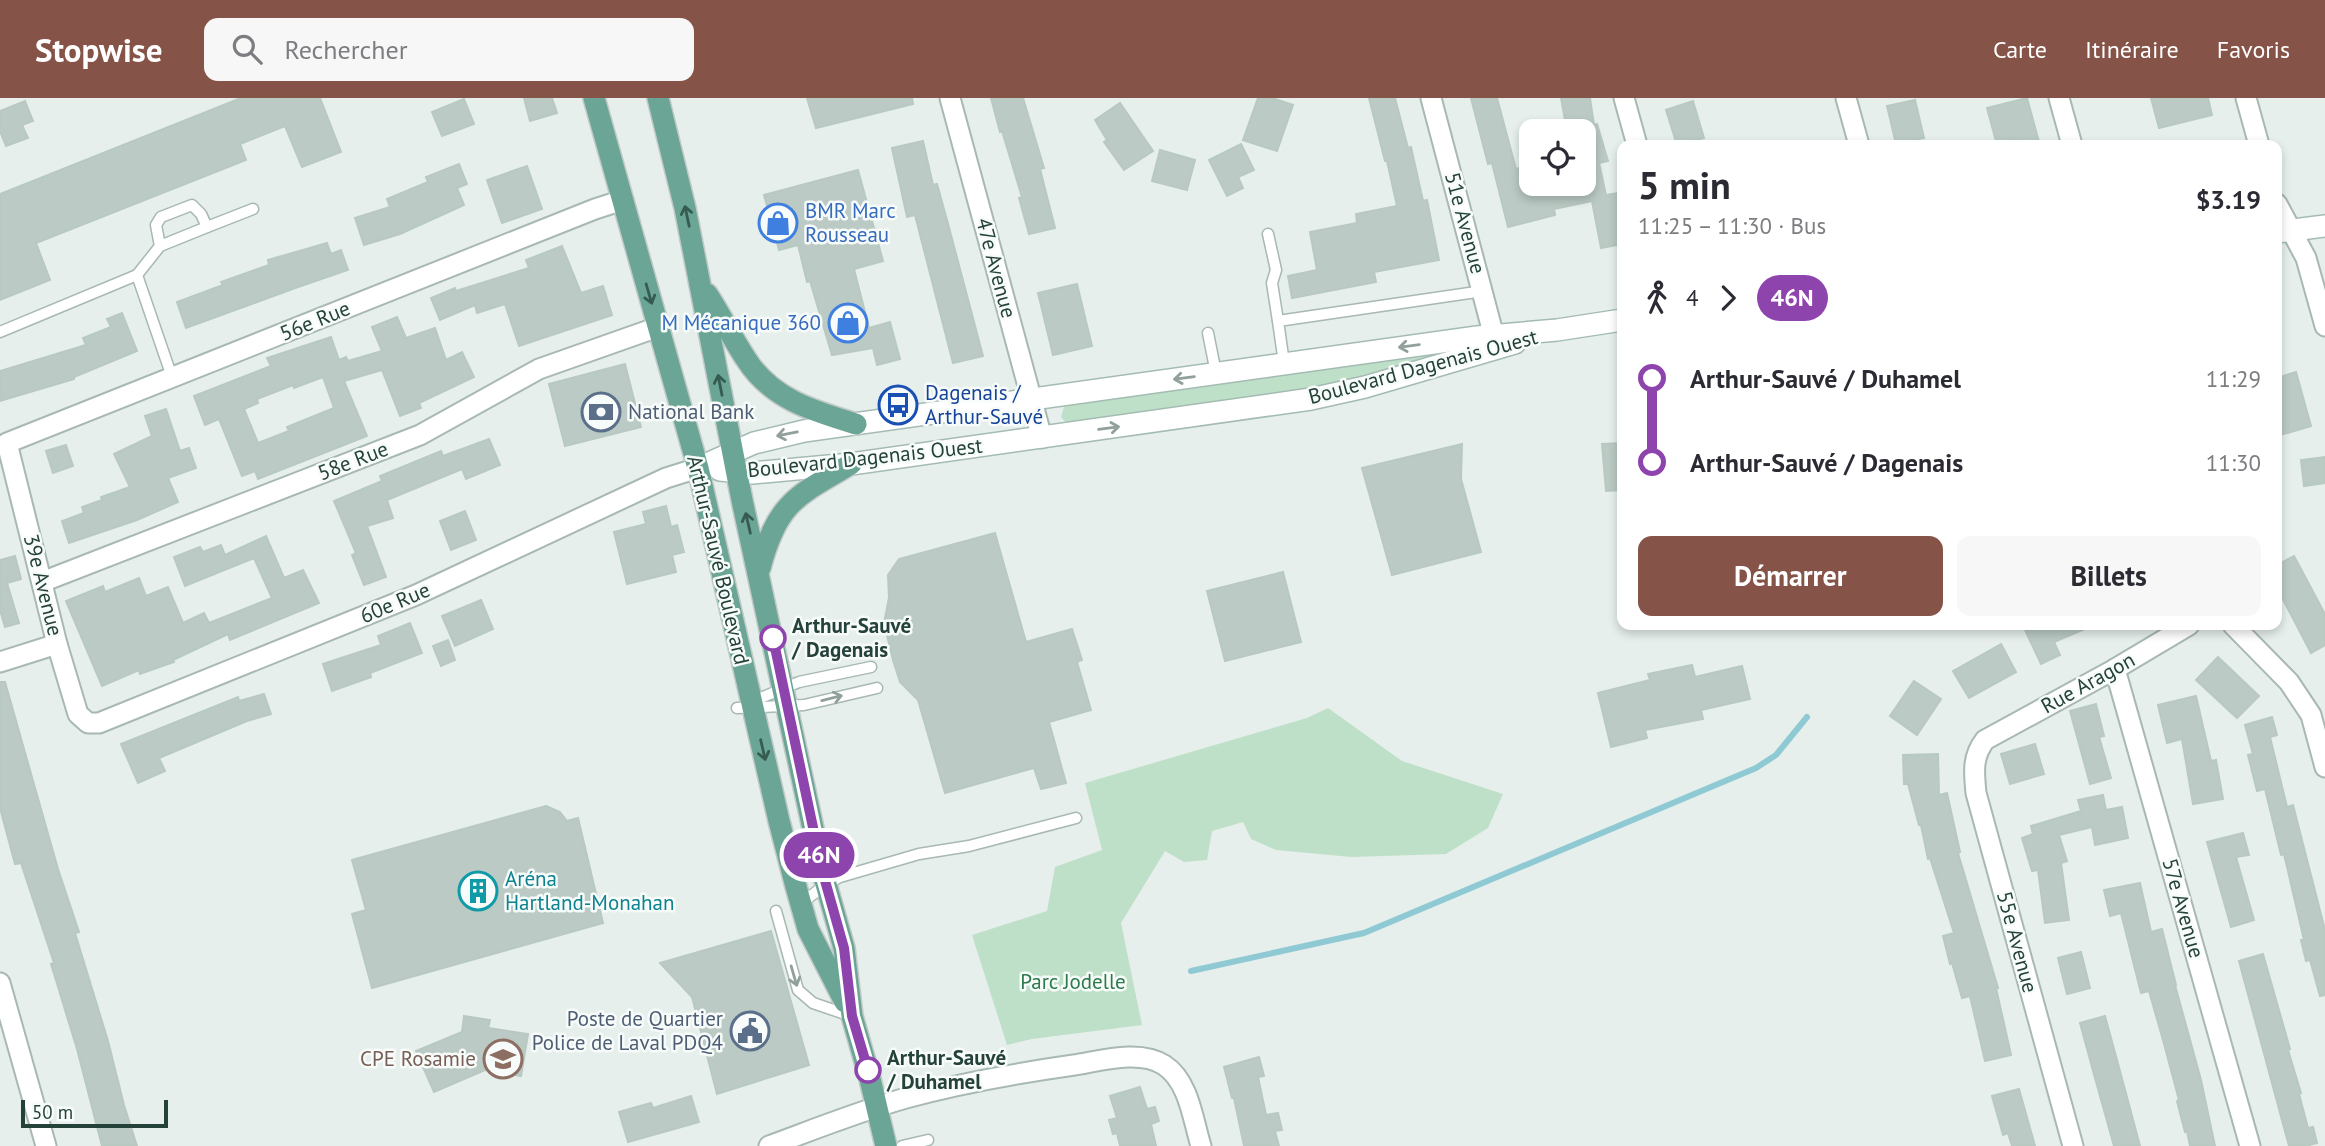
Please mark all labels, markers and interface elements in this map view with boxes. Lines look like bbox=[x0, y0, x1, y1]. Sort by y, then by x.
search box bbox=[204, 18, 694, 81]
text: Stopwise bbox=[35, 28, 162, 71]
icon: search bbox=[228, 30, 266, 68]
text: Rechercher bbox=[284, 33, 408, 66]
text: Carte bbox=[1993, 34, 2047, 65]
text: Itinéraire bbox=[2085, 34, 2179, 65]
text: Favoris bbox=[2217, 34, 2290, 65]
map controls bbox=[1519, 119, 1596, 196]
button: locate bbox=[1519, 119, 1596, 196]
text: 5 min bbox=[1638, 160, 1731, 209]
street label: 51e Avenue bbox=[1439, 169, 1492, 277]
text: $3.19 bbox=[2196, 183, 2261, 216]
place label: BMR Marc Rousseau bbox=[805, 197, 896, 248]
shop icon: BMR Marc Rousseau bbox=[757, 202, 799, 244]
one-way arrow bbox=[679, 205, 693, 228]
text: 11:25 – 11:30 · Bus bbox=[1638, 211, 1826, 240]
street label: 47e Avenue bbox=[970, 215, 1023, 321]
icon: walk bbox=[1638, 279, 1676, 317]
icon: forward bbox=[1709, 279, 1747, 317]
one-way arrow bbox=[643, 282, 656, 305]
text: 46N bbox=[1771, 282, 1814, 313]
text: 4 bbox=[1686, 283, 1699, 312]
street label: 56e Rue bbox=[276, 294, 354, 347]
shop icon: M Mécanique 360 bbox=[827, 302, 869, 344]
place label: M Mécanique 360 bbox=[662, 309, 821, 336]
street label: Boulevard Dagenais Ouest bbox=[1305, 323, 1540, 410]
one-way arrow bbox=[1398, 340, 1421, 353]
text: Arthur-Sauvé / Duhamel bbox=[1690, 362, 1961, 395]
text: 11:29 bbox=[2206, 364, 2261, 393]
one-way arrow bbox=[1173, 371, 1196, 384]
one-way arrow bbox=[713, 374, 727, 397]
place label: Dagenais / Arthur-Sauvé bbox=[925, 379, 1043, 430]
bus stop icon: Dagenais / Arthur-Sauvé bbox=[877, 384, 919, 426]
bank icon: National Bank bbox=[580, 391, 622, 433]
place label: National Bank bbox=[628, 398, 754, 425]
one-way arrow bbox=[1097, 421, 1120, 434]
one-way arrow bbox=[776, 428, 799, 442]
street label: Boulevard Dagenais Ouest bbox=[746, 432, 984, 483]
street label: 58e Rue bbox=[314, 435, 392, 486]
text: Arthur-Sauvé / Dagenais bbox=[1690, 446, 1963, 479]
text: 11:30 bbox=[2206, 448, 2261, 477]
street label: Arthur-Sauvé Boulevard bbox=[681, 453, 756, 667]
one-way arrow bbox=[740, 512, 754, 535]
street label: 39e Avenue bbox=[18, 531, 69, 639]
button: Démarrer bbox=[1638, 536, 1943, 616]
button: Billets bbox=[1957, 536, 2261, 616]
street label: 60e Rue bbox=[356, 576, 434, 629]
place label: Arthur-Sauvé / Dagenais bbox=[791, 612, 911, 663]
marker: Arthur-Sauvé / Dagenais bbox=[760, 625, 786, 651]
street label: Rue Aragon bbox=[2036, 646, 2139, 719]
one-way arrow bbox=[821, 691, 843, 704]
one-way arrow bbox=[756, 738, 770, 761]
line badge: 46N bbox=[779, 832, 859, 878]
text: 46N bbox=[798, 839, 840, 870]
street label: 57e Avenue bbox=[2156, 855, 2211, 961]
place label: Aréna Hartland-Monahan bbox=[505, 865, 674, 916]
building icon: Aréna Hartland-Monahan bbox=[457, 870, 499, 912]
street label: 55e Avenue bbox=[1991, 888, 2044, 996]
one-way arrow bbox=[789, 965, 802, 987]
park label: Parc Jodelle bbox=[1020, 968, 1126, 995]
place label: Poste de Quartier Police de Laval PDQ4 bbox=[532, 1005, 723, 1056]
public building icon: Poste de Quartier Police de Laval PDQ4 bbox=[729, 1010, 771, 1052]
school or university icon: CPE Rosamie bbox=[482, 1038, 524, 1080]
place label: Arthur-Sauvé / Duhamel bbox=[886, 1044, 1006, 1095]
place label: CPE Rosamie bbox=[360, 1045, 476, 1072]
marker: Arthur-Sauvé / Duhamel bbox=[855, 1057, 881, 1083]
scale bar bbox=[21, 1097, 168, 1129]
text: 50 m bbox=[32, 1100, 73, 1124]

